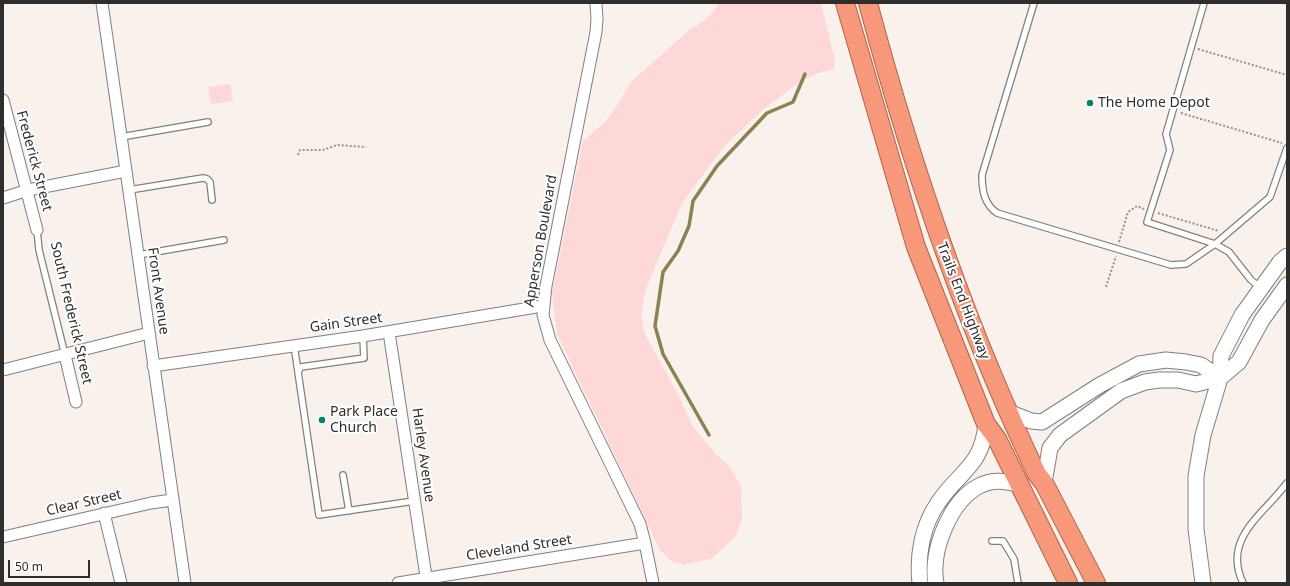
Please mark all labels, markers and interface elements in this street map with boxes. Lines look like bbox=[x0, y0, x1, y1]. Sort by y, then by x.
place label: The Home Depot bbox=[1098, 95, 1210, 111]
marker: The Home Depot bbox=[1085, 98, 1095, 108]
street label: Frederick Street bbox=[12, 109, 56, 213]
street label: Apperson Boulevard bbox=[521, 174, 561, 308]
street label: South Frederick Street bbox=[46, 240, 96, 386]
street label: Trails End Highway bbox=[933, 240, 993, 362]
street label: Front Avenue bbox=[144, 246, 172, 336]
street label: Gain Street bbox=[309, 310, 383, 336]
place label: Park Place Church bbox=[330, 404, 398, 436]
street label: Harley Avenue bbox=[408, 407, 438, 503]
marker: Park Place Church bbox=[317, 415, 327, 425]
street label: Clear Street bbox=[45, 486, 123, 520]
street label: Cleveland Street bbox=[465, 531, 573, 565]
scale bar bbox=[10, 552, 92, 578]
text: 50 m bbox=[15, 558, 43, 575]

